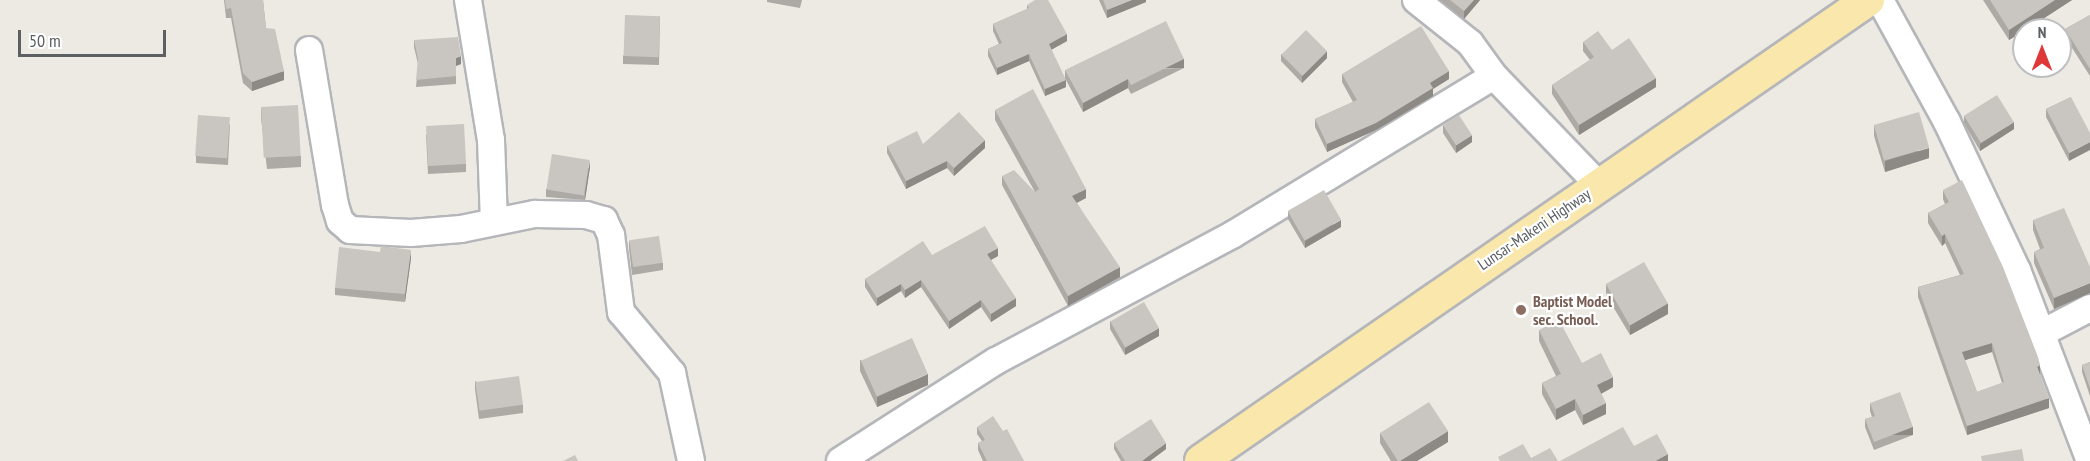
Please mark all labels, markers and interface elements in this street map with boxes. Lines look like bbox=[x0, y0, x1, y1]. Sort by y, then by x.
scale bar bbox=[21, 18, 170, 56]
north arrow bbox=[2012, 18, 2072, 78]
text: N bbox=[2038, 22, 2046, 42]
text: 50 m bbox=[29, 29, 61, 52]
street label: Lunsar-Makeni Highway bbox=[1474, 184, 1594, 274]
place label: Baptist Model sec. School. bbox=[1533, 291, 1612, 329]
marker: Baptist Model sec. School. bbox=[1514, 303, 1528, 317]

